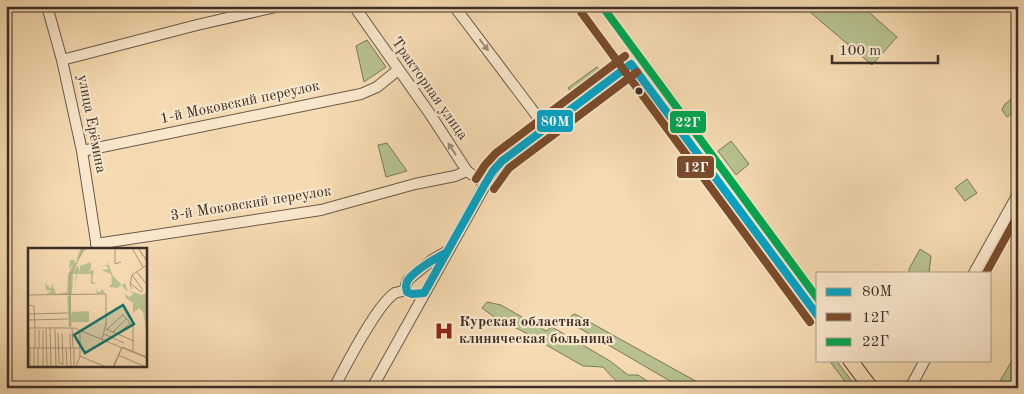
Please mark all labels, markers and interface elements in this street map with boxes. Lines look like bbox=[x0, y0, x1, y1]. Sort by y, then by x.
scale bar bbox=[832, 32, 938, 64]
street label: Тракторная улица bbox=[388, 35, 470, 144]
one-way arrow bbox=[478, 38, 489, 51]
text: 100 m bbox=[839, 44, 881, 59]
street label: улица Ерёмина bbox=[74, 74, 108, 175]
street label: 1-й Моковский переулок bbox=[159, 79, 322, 127]
unlabelled marker bbox=[634, 86, 644, 96]
line badge: 80М bbox=[536, 109, 574, 133]
line badge: 22Г bbox=[669, 110, 707, 134]
text: 80М bbox=[541, 115, 570, 129]
text: 22Г bbox=[675, 116, 701, 130]
one-way arrow bbox=[448, 142, 457, 155]
line badge: 12Г bbox=[676, 155, 715, 179]
text: 12Г bbox=[683, 161, 709, 175]
street label: 3-й Моковский переулок bbox=[170, 184, 333, 224]
inset map bbox=[28, 248, 146, 366]
legend bbox=[816, 272, 992, 362]
text: 80М bbox=[862, 285, 892, 300]
text: 12Г bbox=[862, 311, 889, 326]
place label: Курская областная клиническая больница bbox=[459, 315, 614, 347]
hospital icon: Курская областная клиническая больница bbox=[433, 320, 455, 342]
text: 22Г bbox=[862, 335, 889, 350]

